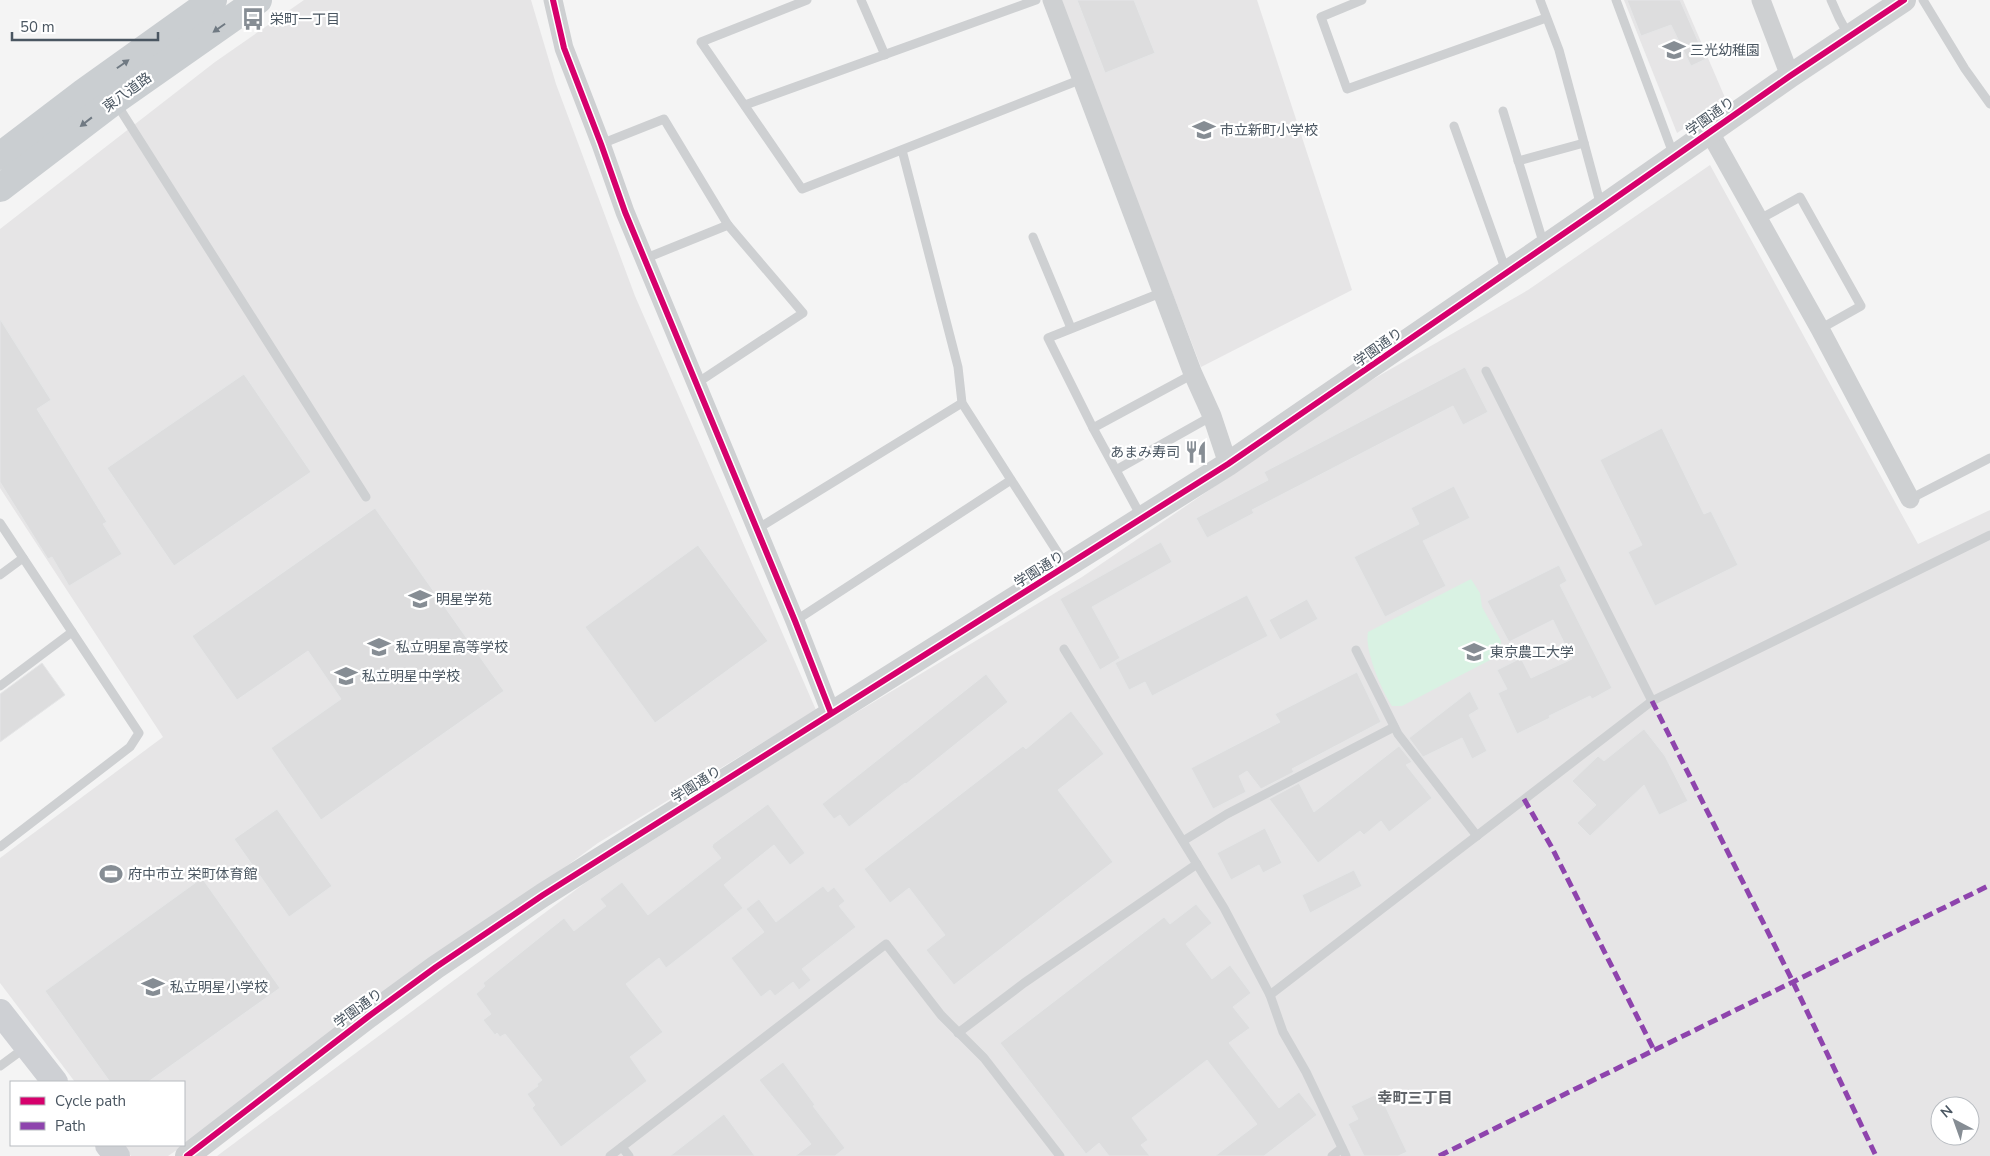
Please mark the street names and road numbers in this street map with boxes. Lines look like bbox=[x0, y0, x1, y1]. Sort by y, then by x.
street label: 東八道路 bbox=[99, 68, 156, 117]
street label: 学園通り bbox=[1682, 93, 1739, 140]
street label: 学園通り bbox=[1350, 324, 1407, 371]
street label: 学園通り bbox=[1010, 547, 1068, 592]
street label: 学園通り bbox=[667, 762, 725, 807]
street label: 学園通り bbox=[330, 984, 387, 1033]

